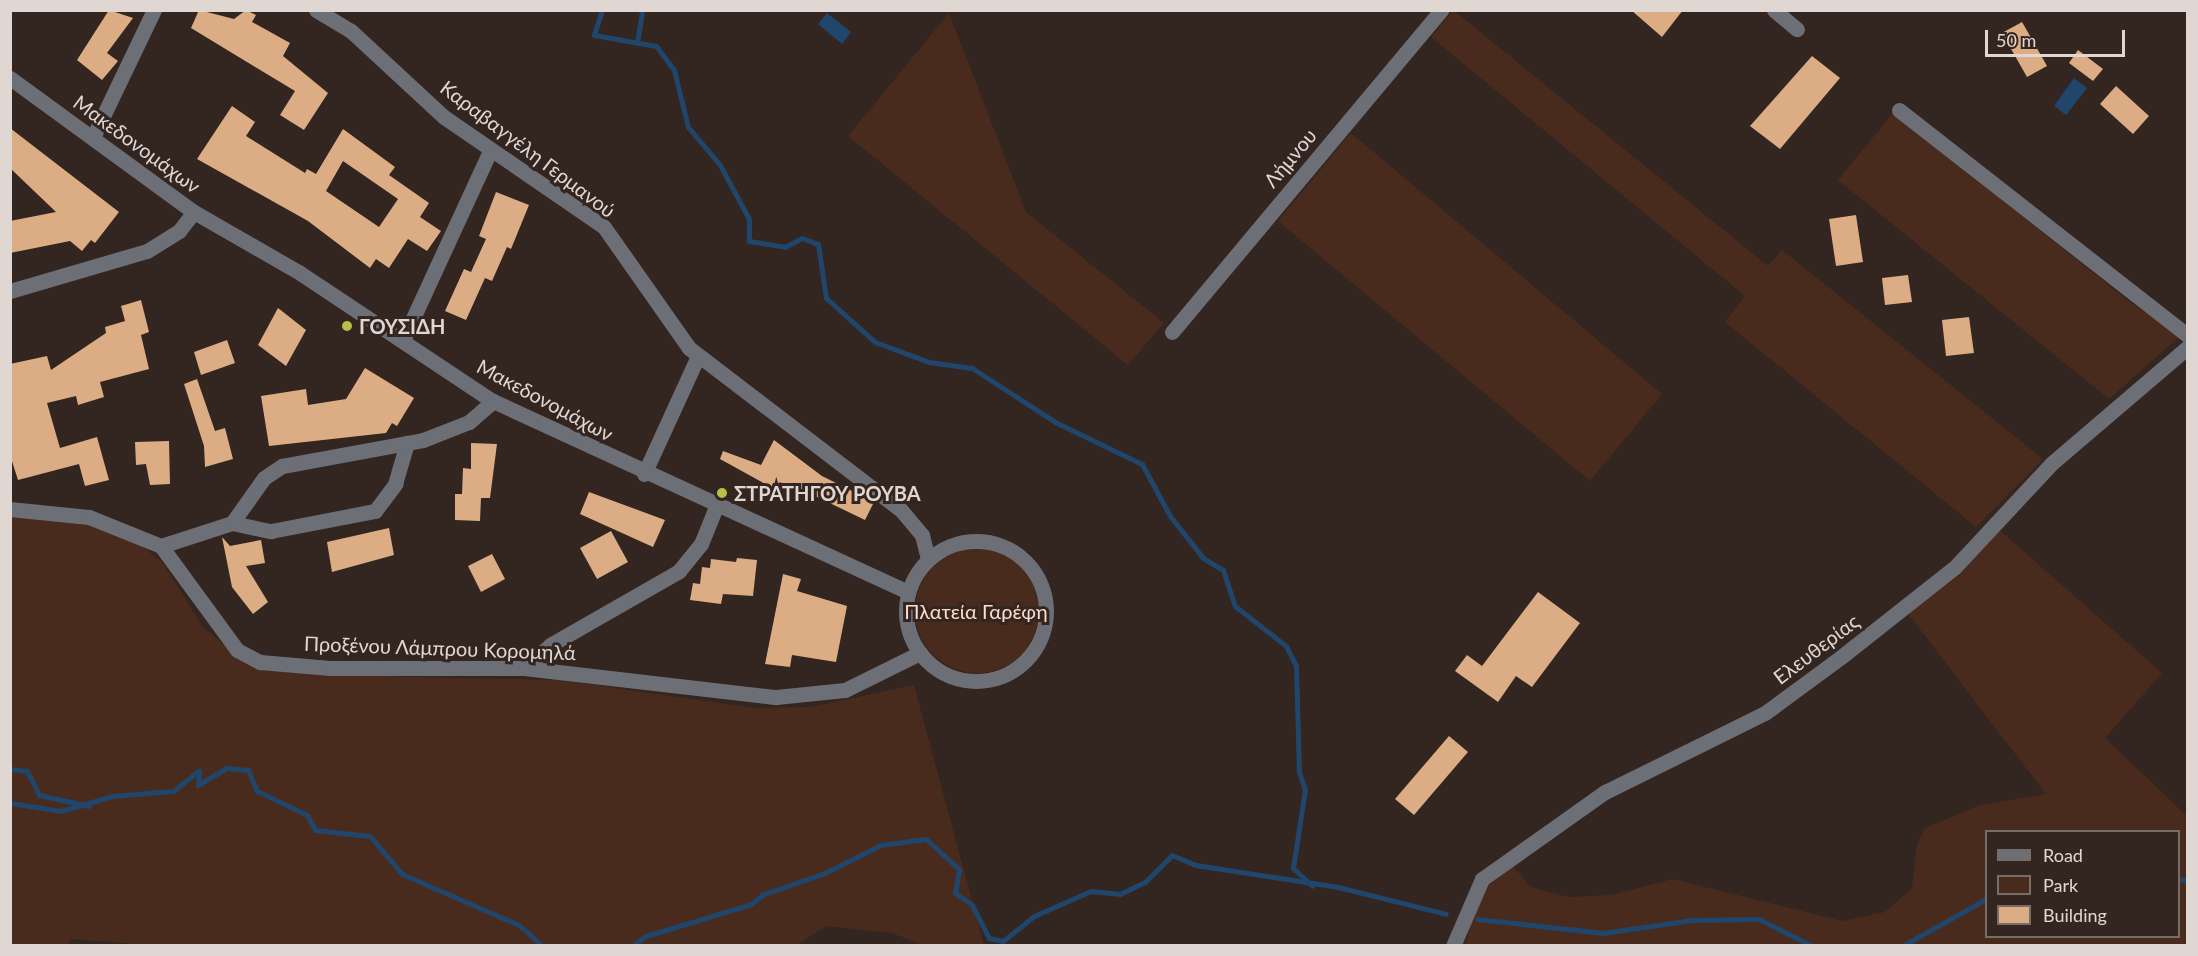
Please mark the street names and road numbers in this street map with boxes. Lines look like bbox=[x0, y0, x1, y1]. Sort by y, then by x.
street label: Καραβαγγέλη Γερμανού bbox=[436, 75, 620, 223]
street label: Μακεδονομάχων bbox=[69, 90, 205, 198]
street label: Λήμνου bbox=[1259, 124, 1321, 192]
street label: Μακεδονομάχων bbox=[473, 354, 617, 446]
street label: Ελευθερίας bbox=[1768, 609, 1864, 689]
street label: Προξένου Λάμπρου Κορομηλά bbox=[303, 631, 577, 665]

